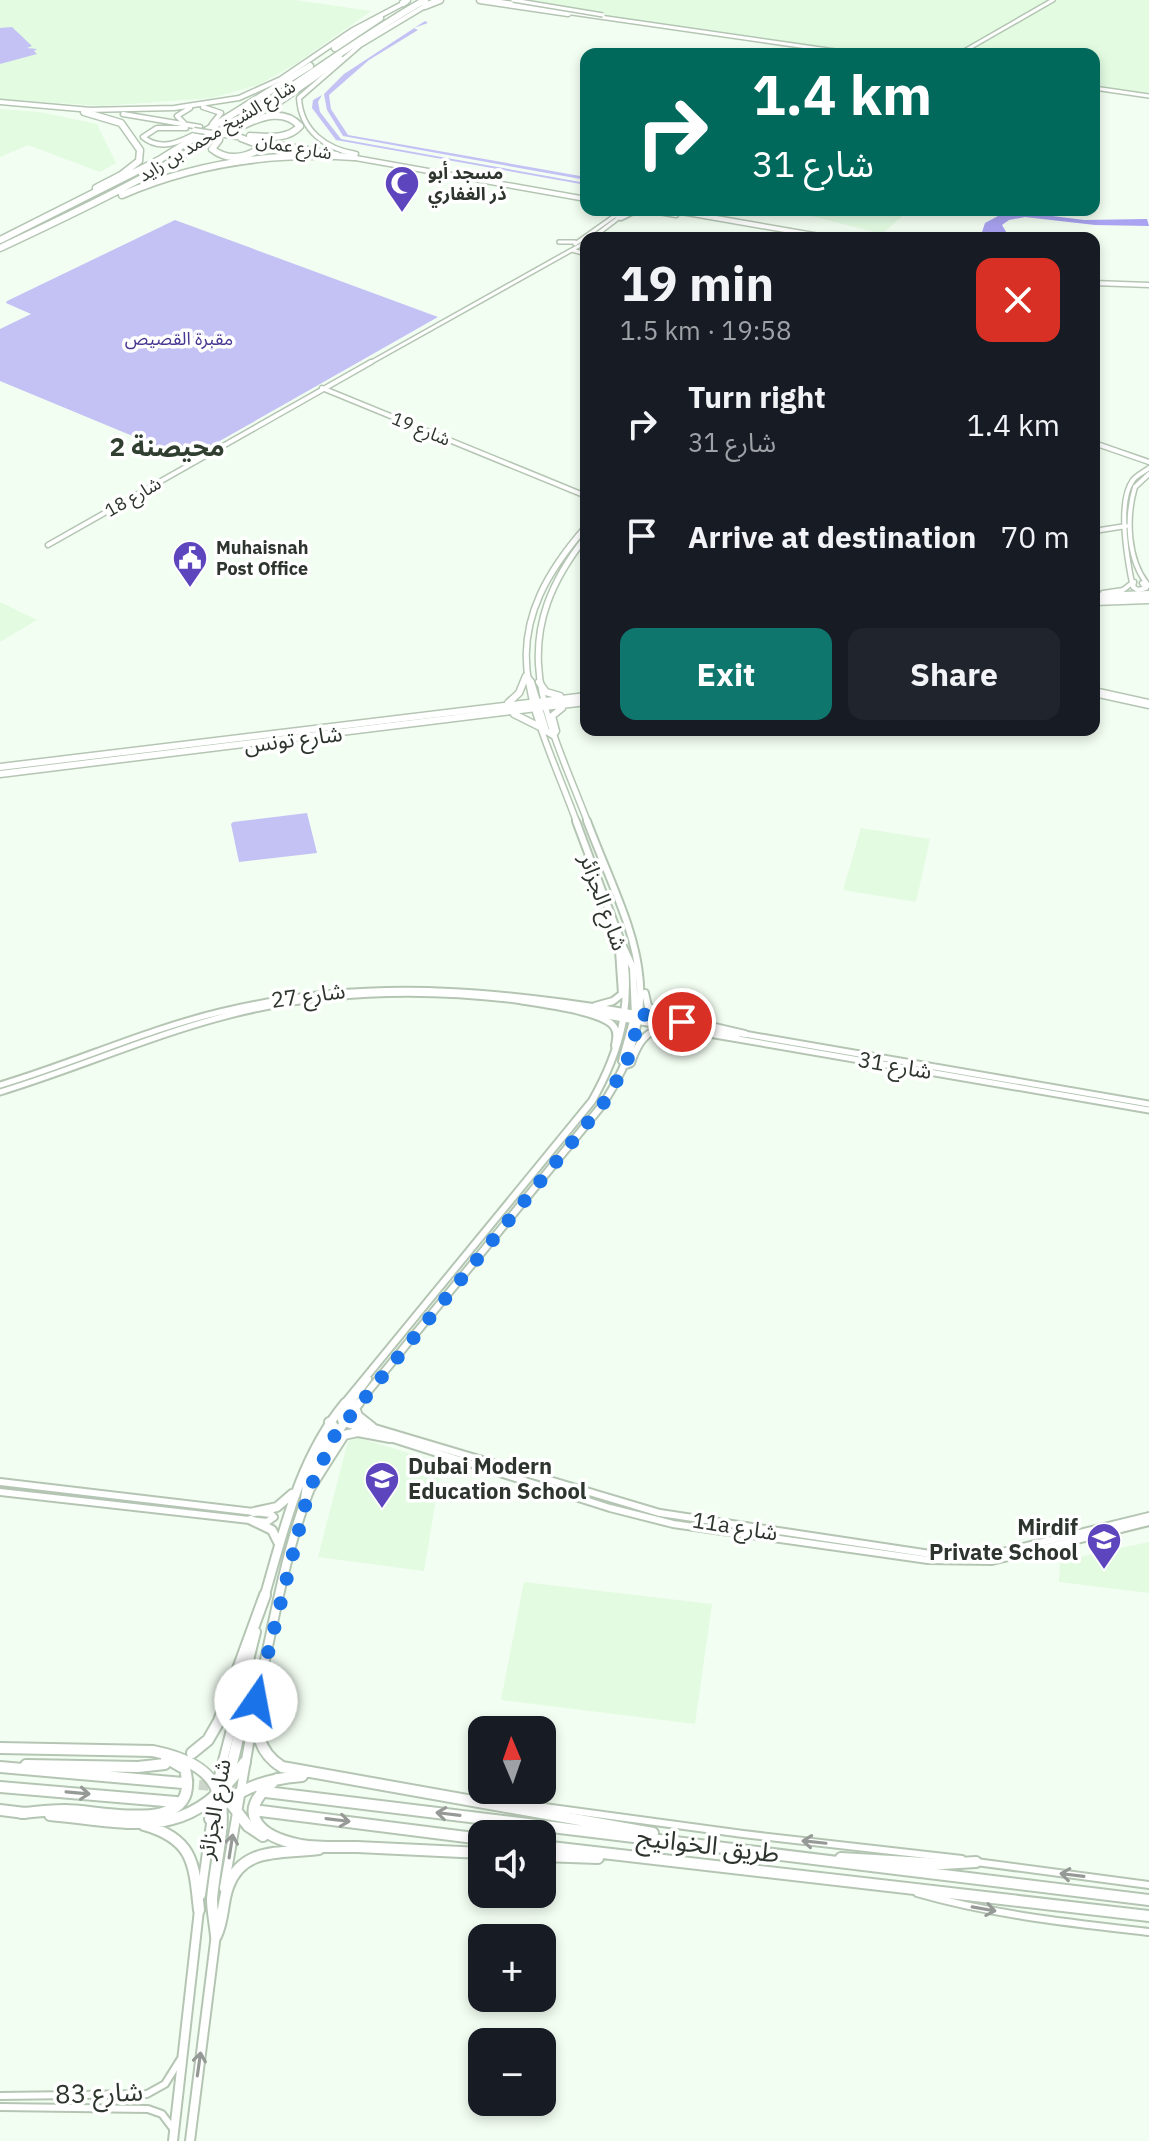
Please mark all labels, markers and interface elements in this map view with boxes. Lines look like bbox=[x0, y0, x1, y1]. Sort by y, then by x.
text: 1.4 km bbox=[752, 58, 932, 130]
street label: شارع الشيخ محمد بن زايد bbox=[134, 75, 301, 189]
icon: right bbox=[620, 80, 724, 184]
street label: شارع عمان bbox=[254, 129, 334, 167]
text: شارع 31 bbox=[752, 140, 874, 187]
place label: مسجد أبو ذر الغفاري bbox=[428, 160, 507, 208]
mosque icon: مسجد أبو ذر الغفاري bbox=[383, 164, 421, 214]
text: 19 min bbox=[620, 252, 774, 314]
button: close bbox=[976, 258, 1060, 342]
text: 1.5 km · 19:58 bbox=[620, 313, 792, 347]
park label: مقبرة القصيص bbox=[125, 327, 233, 350]
text: Turn right bbox=[688, 377, 826, 416]
icon: right bbox=[620, 402, 664, 446]
text: 1.4 km bbox=[967, 405, 1060, 444]
street label: شارع 19 bbox=[387, 406, 454, 453]
text: شارع 31 bbox=[688, 425, 776, 459]
district label: محيصنة 2 bbox=[109, 429, 225, 463]
street label: شارع 18 bbox=[101, 471, 166, 524]
icon: arrive bbox=[620, 514, 664, 558]
text: Arrive at destination bbox=[688, 517, 976, 556]
text: 70 m bbox=[1000, 517, 1070, 556]
place label: Muhaisnah Post Office bbox=[216, 536, 308, 580]
public building icon: Muhaisnah Post Office bbox=[171, 539, 209, 589]
button: Exit bbox=[620, 628, 832, 720]
button: Share bbox=[848, 628, 1060, 720]
street label: شارع تونس bbox=[242, 718, 344, 762]
street label: شارع الجزائر bbox=[570, 848, 635, 955]
street label: شارع 27 bbox=[269, 975, 347, 1017]
pin bbox=[648, 988, 716, 1056]
icon: arrive bbox=[660, 1000, 704, 1044]
street label: شارع 31 bbox=[855, 1044, 934, 1088]
place label: Dubai Modern Education School bbox=[408, 1451, 587, 1505]
school or university icon: Dubai Modern Education School bbox=[363, 1460, 401, 1510]
street label: 11a شارع bbox=[690, 1504, 780, 1550]
place label: Mirdif Private School bbox=[929, 1512, 1078, 1566]
school or university icon: Mirdif Private School bbox=[1085, 1521, 1123, 1571]
position arrow bbox=[214, 1659, 298, 1743]
north arrow bbox=[468, 1716, 556, 1804]
map controls bbox=[468, 1716, 556, 2116]
street label: شارع الجزائر bbox=[190, 1757, 240, 1863]
one-way arrow bbox=[64, 1785, 91, 1800]
one-way arrow bbox=[436, 1806, 461, 1821]
one-way arrow bbox=[324, 1813, 351, 1828]
street label: طريق الخوانيج bbox=[634, 1818, 781, 1874]
button: sound bbox=[468, 1820, 556, 1908]
one-way arrow bbox=[224, 1834, 239, 1859]
one-way arrow bbox=[801, 1834, 828, 1849]
one-way arrow bbox=[1060, 1867, 1085, 1882]
one-way arrow bbox=[971, 1902, 997, 1917]
button: + bbox=[468, 1924, 556, 2012]
button: − bbox=[468, 2028, 556, 2116]
one-way arrow bbox=[192, 2051, 207, 2077]
street label: شارع 83 bbox=[54, 2073, 144, 2114]

